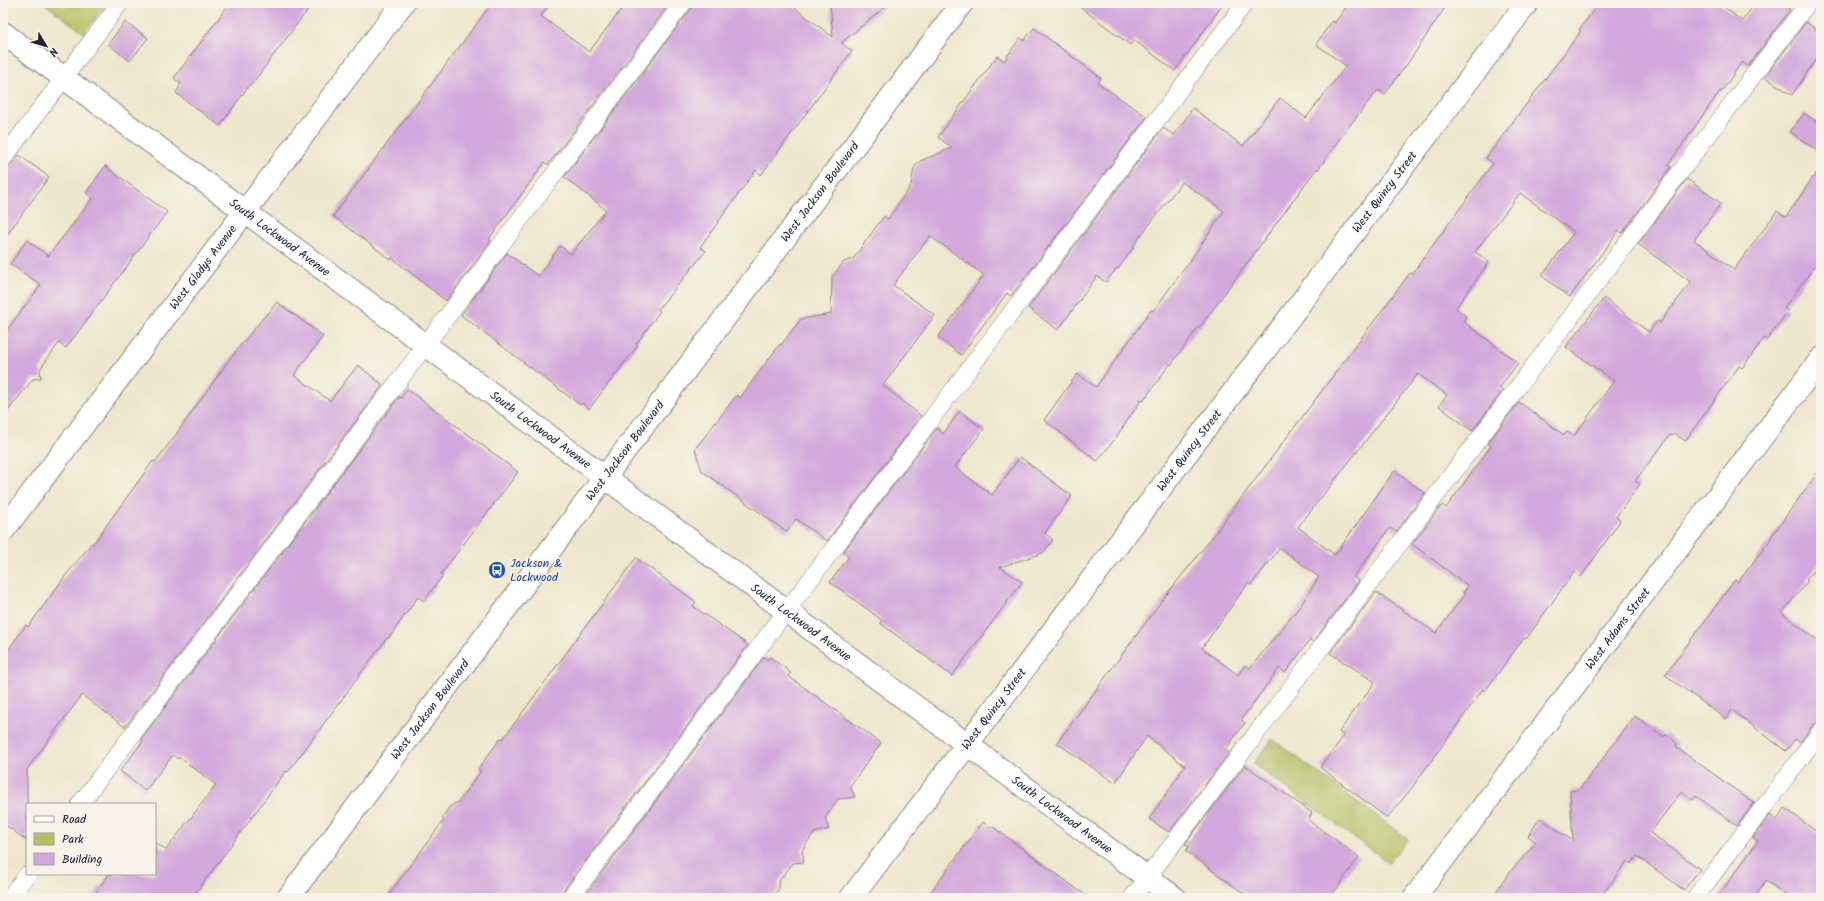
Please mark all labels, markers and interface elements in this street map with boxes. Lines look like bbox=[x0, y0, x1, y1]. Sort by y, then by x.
north arrow bbox=[26, 26, 66, 66]
text: N bbox=[44, 43, 62, 60]
street label: West Jackson Boulevard bbox=[776, 137, 864, 246]
street label: West Quincy Street bbox=[1347, 147, 1422, 237]
street label: South Lockwood Avenue bbox=[225, 194, 335, 281]
street label: West Gladys Avenue bbox=[164, 220, 242, 314]
street label: South Lockwood Avenue bbox=[486, 386, 596, 474]
street label: West Jackson Boulevard bbox=[581, 396, 670, 505]
street label: West Quincy Street bbox=[1152, 405, 1227, 495]
place label: Jackson & Lockwood bbox=[510, 554, 562, 587]
bus stop icon: Jackson & Lockwood bbox=[487, 560, 507, 580]
street label: South Lockwood Avenue bbox=[747, 578, 856, 666]
street label: West Adams Street bbox=[1580, 583, 1655, 673]
street label: West Jackson Boulevard bbox=[386, 654, 475, 764]
street label: West Quincy Street bbox=[957, 664, 1031, 754]
street label: South Lockwood Avenue bbox=[1007, 771, 1117, 859]
legend bbox=[26, 803, 156, 875]
text: Road bbox=[62, 810, 87, 829]
text: Park bbox=[62, 830, 84, 849]
text: Building bbox=[62, 850, 102, 869]

